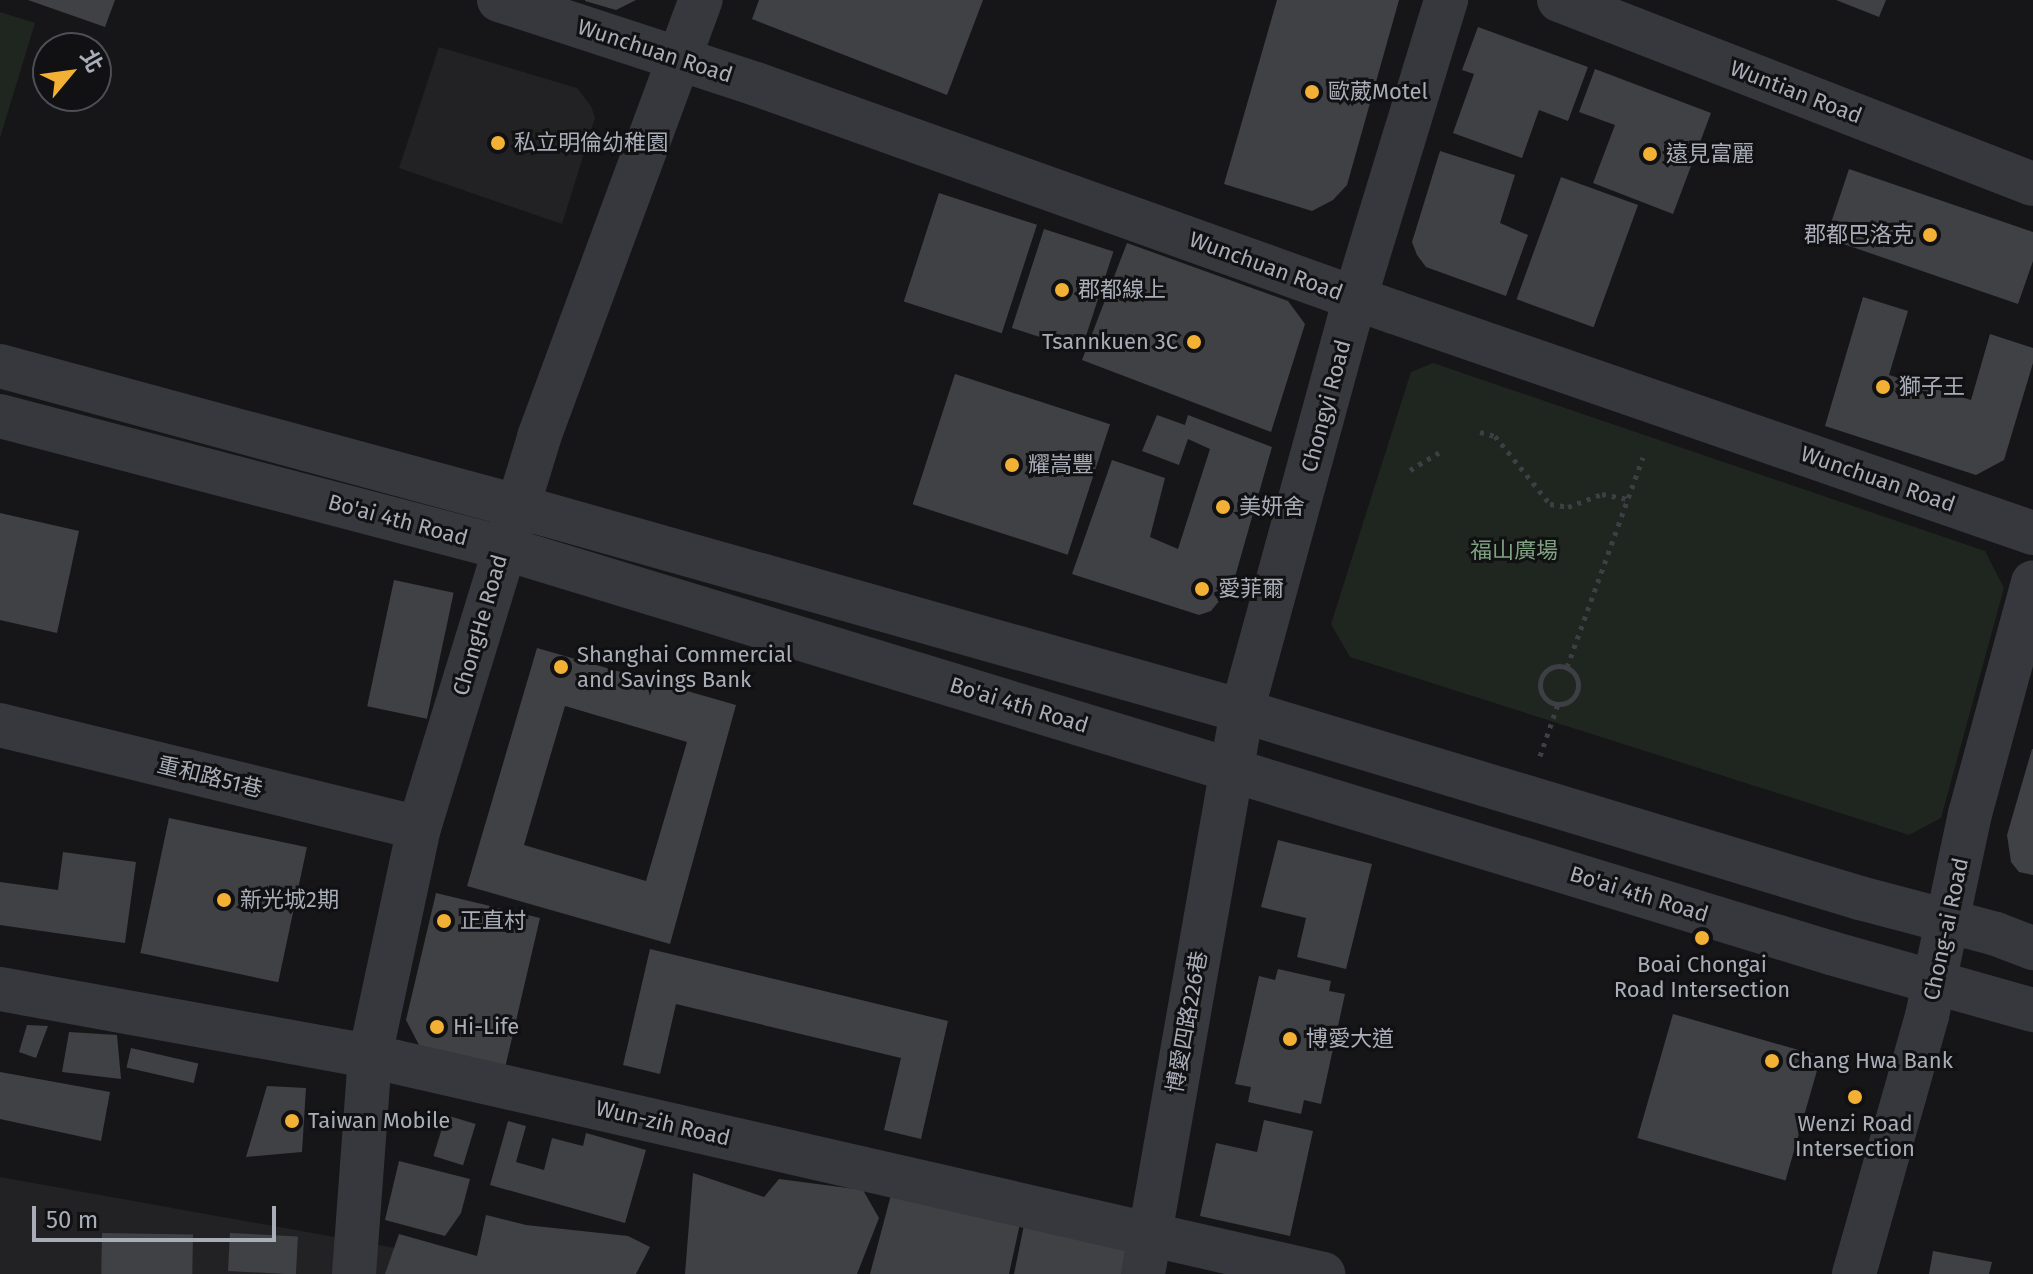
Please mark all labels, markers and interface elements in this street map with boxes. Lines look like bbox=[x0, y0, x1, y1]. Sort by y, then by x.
street label: Wunchuan Road bbox=[574, 14, 736, 88]
north arrow bbox=[32, 32, 112, 112]
text: 北 bbox=[75, 45, 109, 77]
street label: Wuntian Road bbox=[1726, 55, 1866, 129]
place label: 歐葳Motel bbox=[1328, 79, 1428, 105]
marker: 歐葳Motel bbox=[1303, 83, 1321, 101]
place label: 私立明倫幼稚園 bbox=[514, 130, 668, 156]
marker: 私立明倫幼稚園 bbox=[489, 134, 507, 152]
place label: 遠見富麗 bbox=[1666, 141, 1754, 167]
marker: 遠見富麗 bbox=[1641, 145, 1659, 163]
place label: 郡都巴洛克 bbox=[1804, 222, 1914, 248]
street label: Wunchuan Road bbox=[1186, 226, 1346, 306]
marker: 郡都巴洛克 bbox=[1921, 226, 1939, 244]
place label: 郡都線上 bbox=[1078, 277, 1166, 303]
marker: 郡都線上 bbox=[1053, 281, 1071, 299]
place label: Tsannkuen 3C bbox=[1042, 329, 1178, 355]
marker: Tsannkuen 3C bbox=[1185, 333, 1203, 351]
street label: Chongyi Road bbox=[1296, 337, 1356, 475]
place label: 獅子王 bbox=[1899, 374, 1965, 400]
marker: 獅子王 bbox=[1874, 378, 1892, 396]
street label: Wunchuan Road bbox=[1797, 440, 1959, 518]
place label: 耀嵩豐 bbox=[1028, 452, 1094, 478]
marker: 耀嵩豐 bbox=[1003, 456, 1021, 474]
street label: Bo'ai 4th Road bbox=[325, 489, 471, 551]
place label: 美妍舍 bbox=[1239, 494, 1305, 520]
marker: 美妍舍 bbox=[1214, 498, 1232, 516]
park label: 福山廣場 bbox=[1470, 538, 1558, 564]
street label: ChongHe Road bbox=[447, 551, 513, 699]
place label: 愛菲爾 bbox=[1218, 576, 1284, 602]
marker: 愛菲爾 bbox=[1193, 580, 1211, 598]
place label: Shanghai Commercial and Savings Bank bbox=[577, 641, 792, 692]
marker: Shanghai Commercial and Savings Bank bbox=[552, 658, 570, 676]
street label: Bo'ai 4th Road bbox=[946, 671, 1092, 739]
street label: 重和路51巷 bbox=[155, 751, 265, 803]
street label: Chong-ai Road bbox=[1918, 855, 1974, 1003]
street label: Bo'ai 4th Road bbox=[1566, 860, 1712, 928]
place label: 新光城2期 bbox=[240, 887, 339, 913]
marker: 新光城2期 bbox=[215, 891, 233, 909]
place label: 正直村 bbox=[460, 908, 526, 934]
marker: 正直村 bbox=[435, 912, 453, 930]
marker: Boai Chongai Road Intersection bbox=[1693, 929, 1711, 947]
street label: 博愛四路226巷 bbox=[1162, 949, 1212, 1095]
place label: Boai Chongai Road Intersection bbox=[1614, 951, 1790, 1002]
place label: Hi-Life bbox=[453, 1014, 519, 1040]
marker: Hi-Life bbox=[428, 1018, 446, 1036]
place label: 博愛大道 bbox=[1306, 1026, 1394, 1052]
marker: 博愛大道 bbox=[1281, 1030, 1299, 1048]
place label: Chang Hwa Bank bbox=[1788, 1048, 1953, 1074]
marker: Chang Hwa Bank bbox=[1763, 1052, 1781, 1070]
marker: Wenzi Road Intersection bbox=[1846, 1088, 1864, 1106]
street label: Wun-zih Road bbox=[593, 1095, 733, 1151]
place label: Taiwan Mobile bbox=[308, 1108, 450, 1134]
place label: Wenzi Road Intersection bbox=[1795, 1110, 1915, 1162]
marker: Taiwan Mobile bbox=[283, 1112, 301, 1130]
scale bar bbox=[36, 1190, 280, 1240]
text: 50 m bbox=[46, 1206, 98, 1234]

